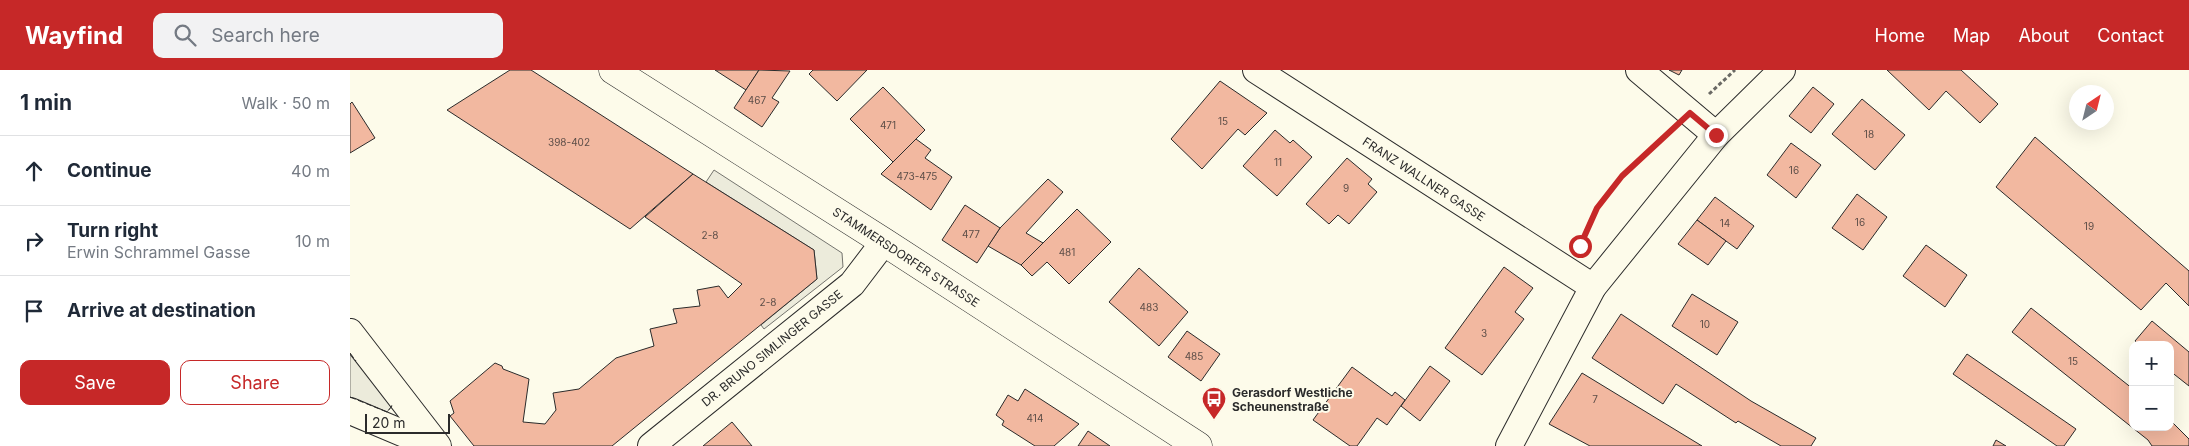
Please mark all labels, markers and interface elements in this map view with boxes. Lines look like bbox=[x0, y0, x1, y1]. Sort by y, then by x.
search box bbox=[153, 13, 503, 58]
text: Wayfind bbox=[25, 21, 123, 50]
icon: search bbox=[171, 21, 199, 49]
text: Search here bbox=[211, 24, 320, 47]
text: Home bbox=[1875, 25, 1925, 46]
text: Map bbox=[1953, 25, 1990, 46]
text: About bbox=[2018, 25, 2069, 46]
text: Contact bbox=[2097, 25, 2164, 46]
north arrow bbox=[2069, 85, 2114, 130]
text: 1 min bbox=[20, 90, 72, 115]
text: Walk · 50 m bbox=[241, 93, 330, 113]
house number: 467 bbox=[748, 94, 766, 106]
house number: 15 bbox=[1218, 115, 1228, 127]
house number: 471 bbox=[880, 119, 896, 131]
route end bbox=[1705, 124, 1728, 147]
house number: 18 bbox=[1864, 128, 1874, 140]
street label: FRANZ WALLNER GASSE bbox=[1360, 134, 1488, 224]
house number: 398-402 bbox=[548, 136, 590, 148]
house number: 11 bbox=[1274, 156, 1282, 168]
icon: ahead bbox=[20, 157, 48, 185]
text: Continue bbox=[67, 159, 152, 182]
text: 40 m bbox=[291, 161, 330, 181]
house number: 16 bbox=[1789, 164, 1799, 176]
house number: 473-475 bbox=[897, 170, 937, 182]
house number: 9 bbox=[1343, 182, 1349, 194]
street label: STAMMERSDORFER STRASSE bbox=[830, 204, 982, 310]
house number: 16 bbox=[1855, 216, 1865, 228]
house number: 14 bbox=[1720, 217, 1730, 229]
text: Turn right bbox=[67, 219, 158, 242]
house number: 19 bbox=[2084, 220, 2094, 232]
icon: right bbox=[20, 227, 48, 255]
house number: 477 bbox=[962, 228, 980, 240]
house number: 2-8 bbox=[702, 229, 718, 241]
text: 10 m bbox=[295, 231, 330, 251]
route start bbox=[1569, 235, 1592, 258]
text: Erwin Schrammel Gasse bbox=[67, 242, 250, 262]
house number: 481 bbox=[1059, 246, 1075, 258]
street label: DR. BRUNO SIMLINGER GASSE bbox=[699, 286, 845, 410]
house number: 2-8 bbox=[760, 296, 776, 308]
icon: arrive bbox=[20, 297, 48, 325]
text: Arrive at destination bbox=[67, 299, 256, 322]
house number: 483 bbox=[1140, 301, 1158, 313]
house number: 10 bbox=[1700, 318, 1710, 330]
house number: 3 bbox=[1481, 327, 1487, 339]
map controls bbox=[2129, 341, 2174, 431]
button: + bbox=[2129, 341, 2174, 386]
house number: 485 bbox=[1185, 350, 1203, 362]
house number: 15 bbox=[2068, 355, 2078, 367]
button: Save bbox=[20, 360, 170, 405]
button: Share bbox=[180, 360, 330, 405]
place label: Gerasdorf Westliche Scheunenstraße bbox=[1232, 385, 1353, 414]
bus stop icon: Gerasdorf Westliche Scheunenstraße bbox=[1201, 386, 1227, 420]
button: − bbox=[2129, 386, 2174, 431]
house number: 7 bbox=[1592, 393, 1598, 405]
scale bar bbox=[365, 411, 450, 434]
house number: 414 bbox=[1027, 412, 1043, 424]
text: 20 m bbox=[372, 414, 406, 431]

